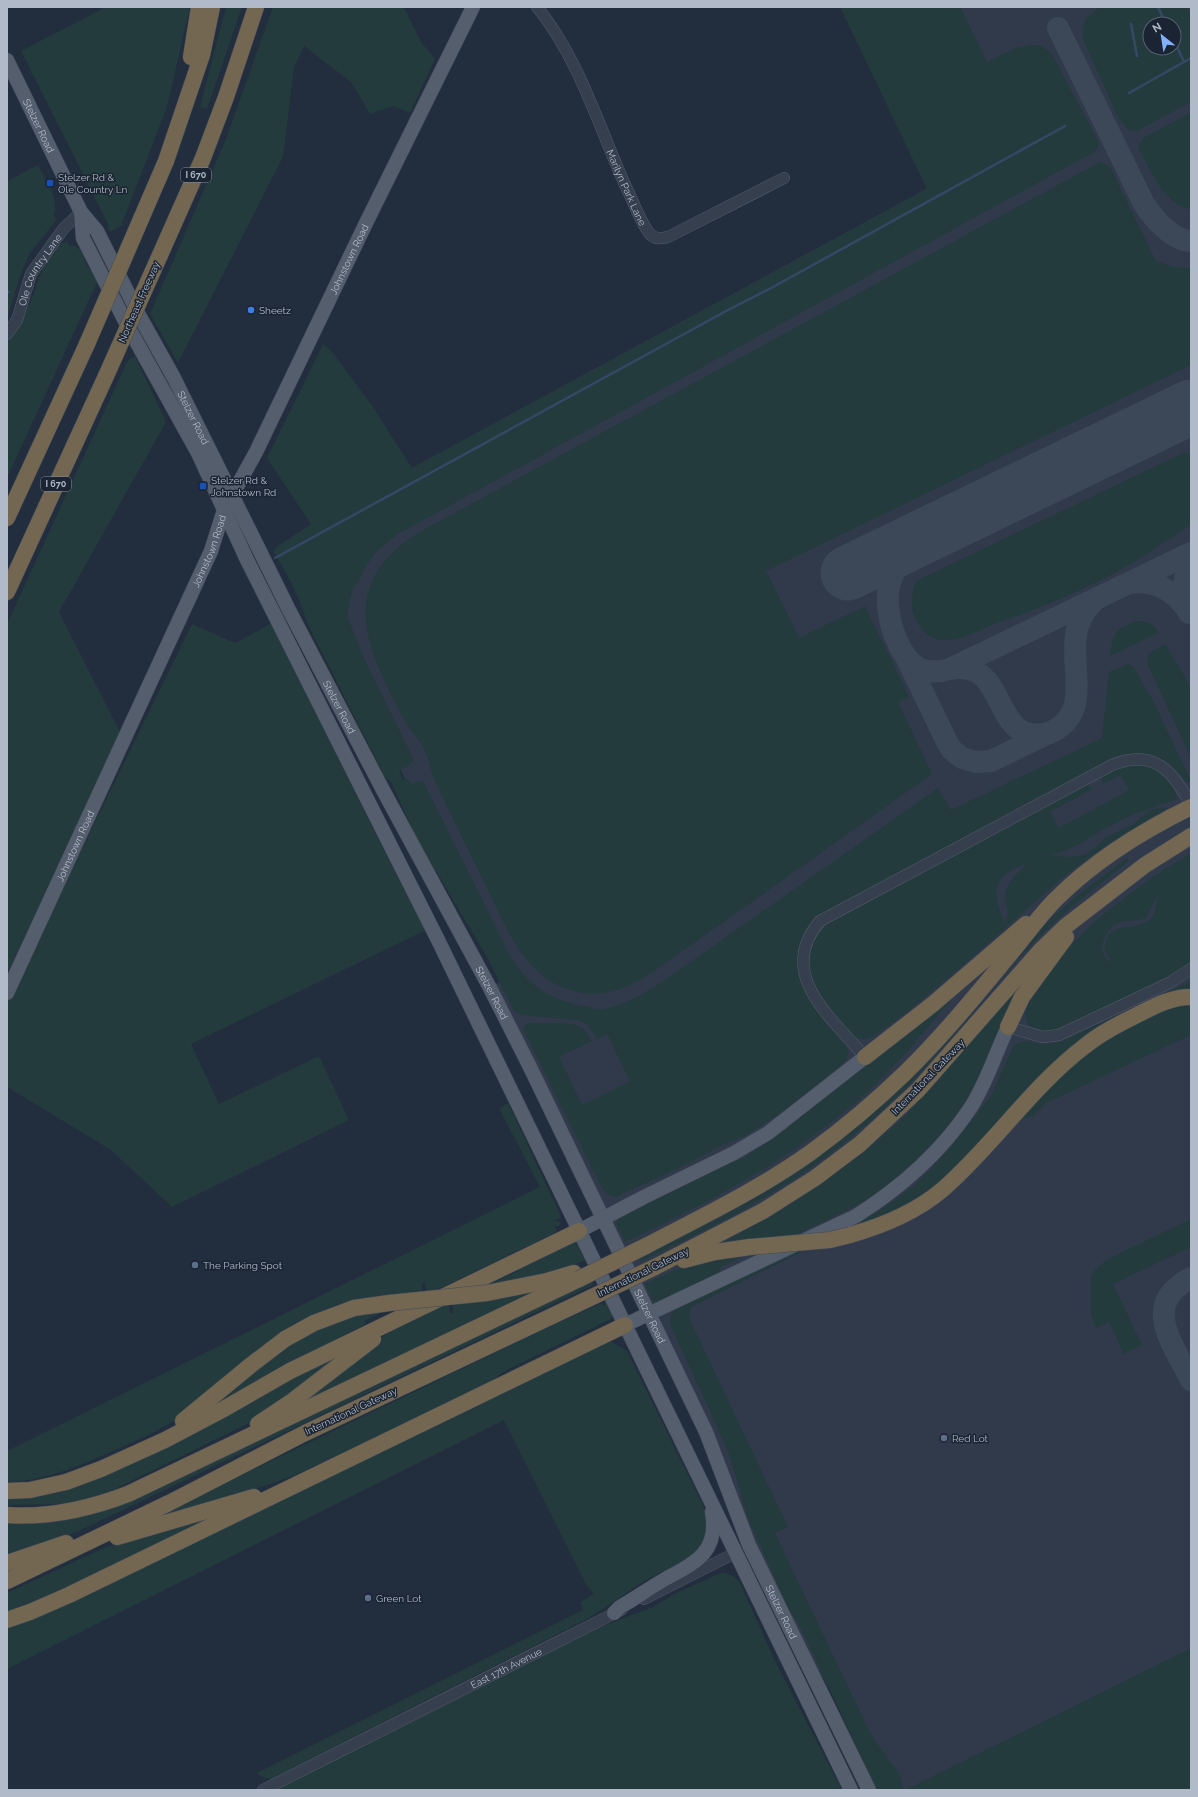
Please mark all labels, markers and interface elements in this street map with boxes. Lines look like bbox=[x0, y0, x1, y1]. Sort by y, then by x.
north arrow bbox=[1142, 16, 1182, 56]
text: N bbox=[1150, 20, 1164, 36]
street label: Stelzer Road bbox=[21, 97, 57, 154]
street label: Marilyn Park Lane bbox=[605, 148, 649, 228]
road number: I 670 bbox=[181, 168, 211, 182]
place label: Stelzer Rd & Ole Country Ln bbox=[58, 172, 128, 195]
marker: Stelzer Rd & Ole Country Ln bbox=[45, 178, 55, 188]
street label: Johnstown Road bbox=[327, 222, 370, 296]
street label: Ole Country Lane bbox=[16, 232, 64, 307]
street label: Northeast Freeway bbox=[116, 259, 162, 344]
marker: Sheetz bbox=[246, 305, 256, 315]
place label: Sheetz bbox=[259, 305, 291, 316]
street label: Stelzer Road bbox=[176, 389, 211, 446]
place label: Stelzer Rd & Johnstown Rd bbox=[211, 475, 276, 498]
road number: I 670 bbox=[41, 477, 71, 491]
marker: Stelzer Rd & Johnstown Rd bbox=[198, 481, 208, 491]
street label: Johnstown Road bbox=[190, 513, 228, 589]
street label: Stelzer Road bbox=[321, 678, 358, 735]
street label: Johnstown Road bbox=[54, 809, 96, 883]
street label: Stelzer Road bbox=[474, 964, 510, 1021]
street label: International Gateway bbox=[889, 1037, 967, 1117]
street label: International Gateway bbox=[596, 1245, 691, 1299]
marker: The Parking Spot bbox=[190, 1260, 200, 1270]
place label: The Parking Spot bbox=[203, 1260, 283, 1271]
street label: Stelzer Road bbox=[632, 1287, 668, 1345]
street label: International Gateway bbox=[303, 1385, 399, 1437]
marker: Red Lot bbox=[939, 1433, 949, 1443]
place label: Red Lot bbox=[952, 1433, 989, 1444]
street label: Stelzer Road bbox=[764, 1583, 800, 1640]
marker: Green Lot bbox=[363, 1593, 373, 1603]
place label: Green Lot bbox=[376, 1593, 422, 1604]
street label: East 17th Avenue bbox=[468, 1645, 544, 1690]

